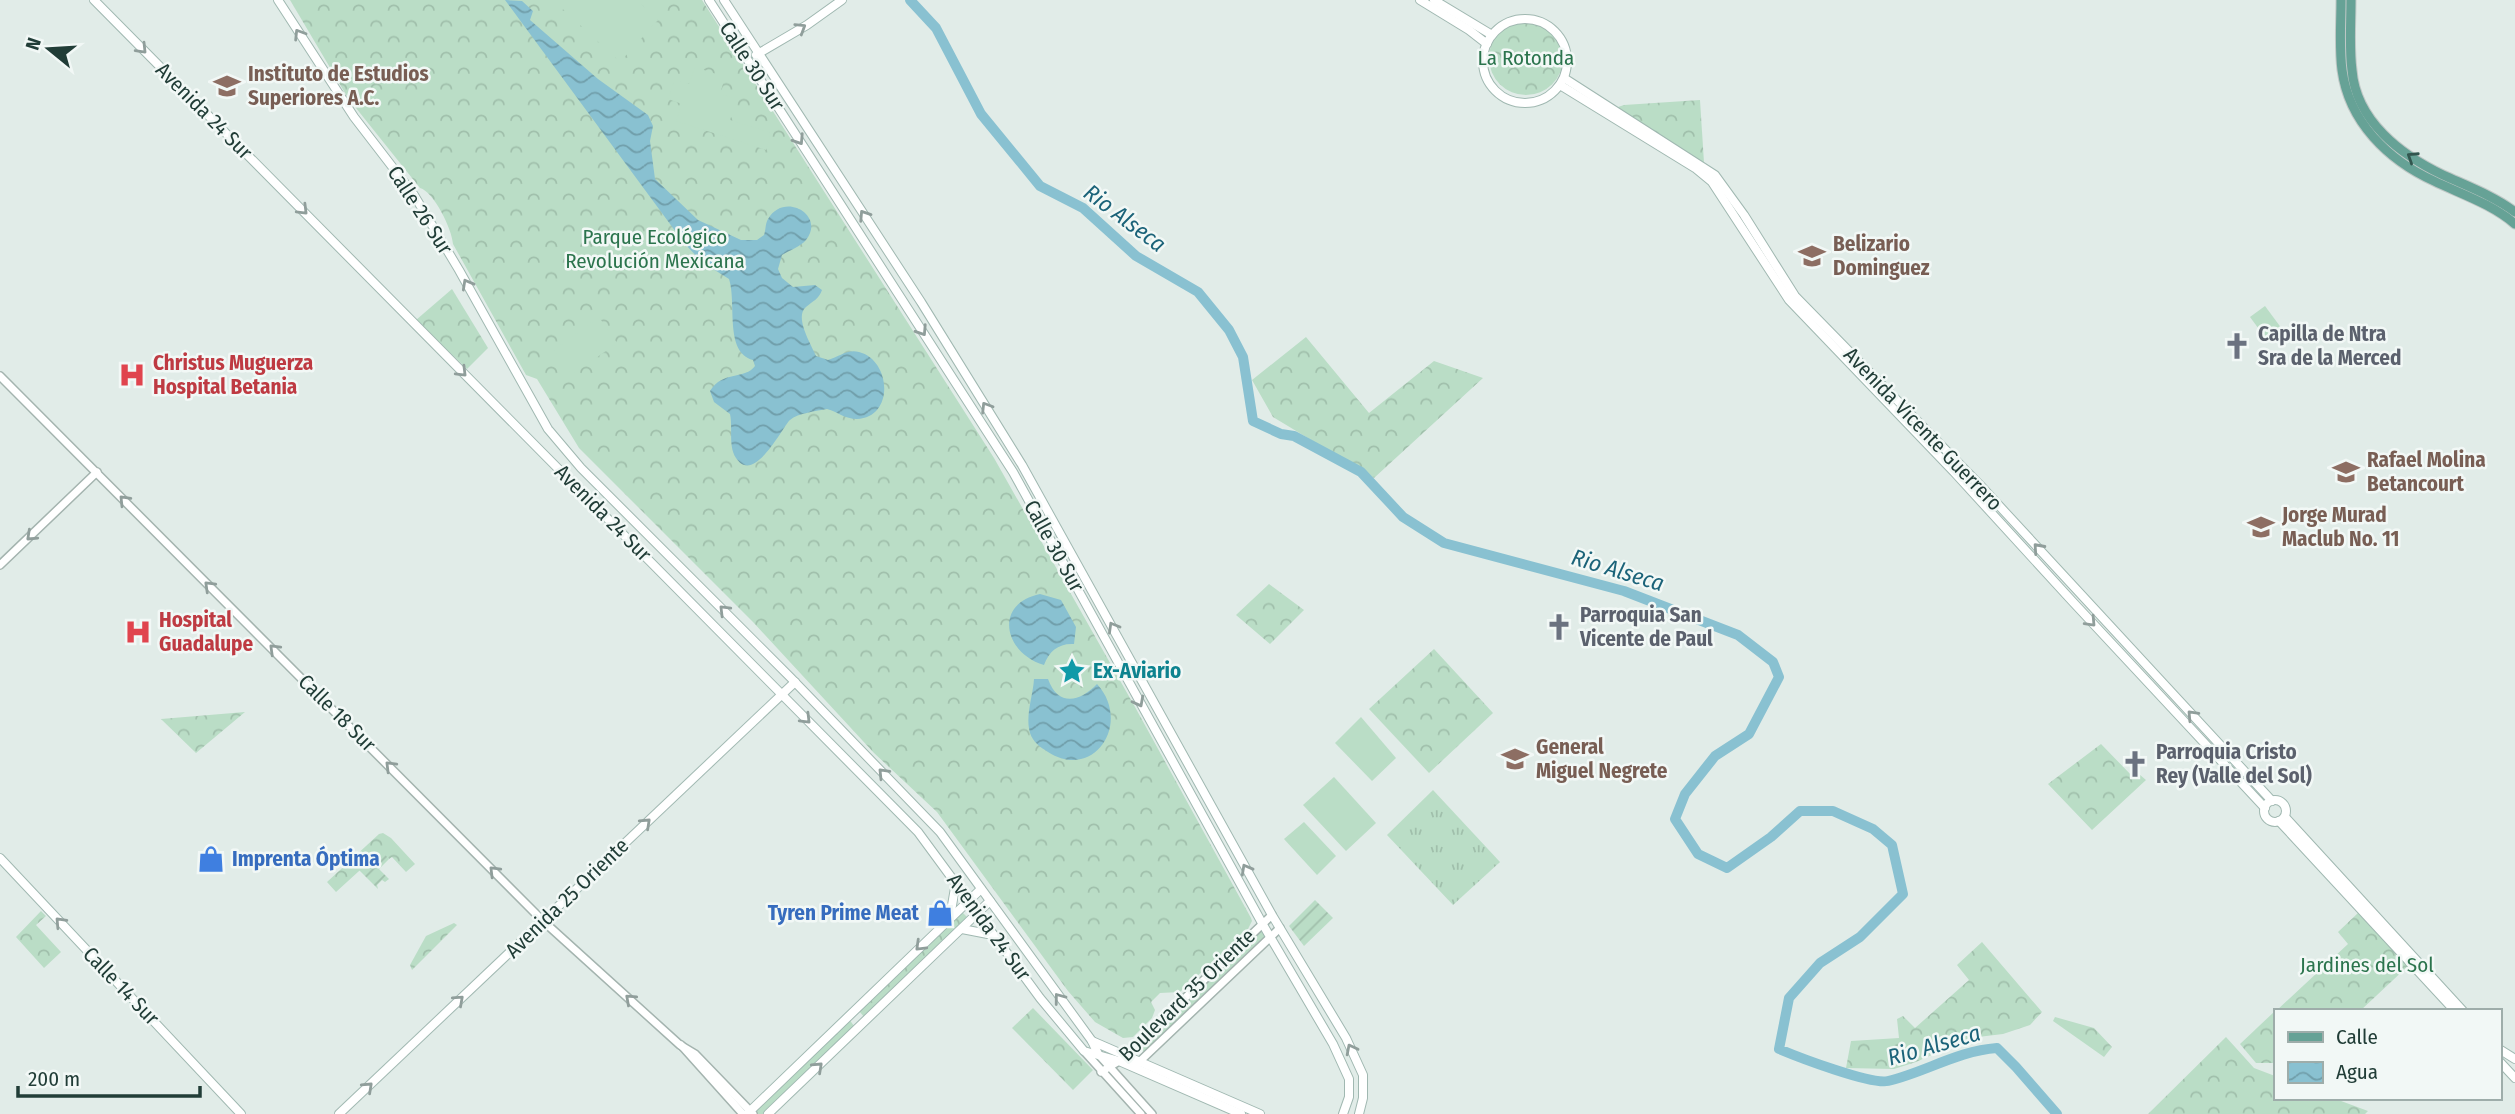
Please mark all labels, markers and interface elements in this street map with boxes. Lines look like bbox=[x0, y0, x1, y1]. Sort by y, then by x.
north arrow bbox=[14, 14, 84, 84]
street label: Calle 30 Sur bbox=[714, 17, 791, 116]
one-way arrow bbox=[793, 24, 806, 37]
one-way arrow bbox=[295, 29, 308, 42]
text: N bbox=[21, 35, 46, 53]
one-way arrow bbox=[134, 41, 147, 54]
park label: La Rotonda bbox=[1478, 45, 1574, 71]
street label: Avenida 24 Sur bbox=[150, 57, 258, 165]
place label: Instituto de Estudios Superiores A.C. bbox=[248, 61, 429, 111]
school or university icon: Instituto de Estudios Superiores A.C. bbox=[212, 71, 242, 101]
one-way arrow bbox=[791, 132, 803, 145]
one-way arrow bbox=[2407, 153, 2420, 165]
street label: Calle 26 Sur bbox=[382, 161, 459, 260]
water label: Rio Alseca bbox=[1078, 178, 1172, 258]
one-way arrow bbox=[294, 202, 307, 215]
one-way arrow bbox=[860, 210, 873, 223]
park label: Parque Ecológico Revolución Mexicana bbox=[565, 224, 745, 274]
place label: Belizario Dominguez bbox=[1833, 231, 1930, 281]
school or university icon: Belizario Dominguez bbox=[1797, 241, 1827, 271]
one-way arrow bbox=[462, 279, 475, 291]
place label: Capilla de Ntra Sra de la Merced bbox=[2258, 321, 2401, 371]
one-way arrow bbox=[914, 324, 927, 337]
church icon: Capilla de Ntra Sra de la Merced bbox=[2222, 331, 2252, 361]
street label: Avenida Vicente Guerrero bbox=[1838, 342, 2008, 516]
place label: Christus Muguerza Hospital Betania bbox=[153, 350, 313, 400]
hospital icon: Christus Muguerza Hospital Betania bbox=[117, 360, 147, 390]
one-way arrow bbox=[454, 364, 467, 377]
one-way arrow bbox=[982, 402, 995, 415]
place label: Rafael Molina Betancourt bbox=[2367, 447, 2486, 497]
school or university icon: Rafael Molina Betancourt bbox=[2331, 457, 2361, 487]
street label: Avenida 24 Sur bbox=[549, 459, 657, 567]
one-way arrow bbox=[119, 495, 132, 508]
street label: Calle 30 Sur bbox=[1018, 496, 1090, 597]
place label: Jorge Murad Maclub No. 11 bbox=[2281, 502, 2399, 552]
school or university icon: Jorge Murad Maclub No. 11 bbox=[2246, 512, 2276, 542]
one-way arrow bbox=[26, 528, 39, 540]
water label: Rio Alseca bbox=[1568, 543, 1668, 597]
one-way arrow bbox=[2034, 543, 2046, 556]
one-way arrow bbox=[204, 581, 217, 594]
place label: Parroquia San Vicente de Paul bbox=[1579, 602, 1713, 652]
one-way arrow bbox=[719, 606, 732, 619]
place label: Hospital Guadalupe bbox=[159, 607, 253, 657]
church icon: Parroquia San Vicente de Paul bbox=[1544, 612, 1574, 642]
one-way arrow bbox=[2083, 614, 2095, 627]
hospital icon: Hospital Guadalupe bbox=[123, 617, 153, 647]
one-way arrow bbox=[1108, 622, 1121, 634]
one-way arrow bbox=[269, 645, 282, 658]
place icon: Ex-Aviario bbox=[1057, 656, 1087, 686]
place label: Ex-Aviario bbox=[1093, 658, 1181, 684]
street label: Calle 18 Sur bbox=[293, 669, 382, 758]
one-way arrow bbox=[1131, 695, 1144, 707]
one-way arrow bbox=[798, 710, 811, 723]
one-way arrow bbox=[2188, 710, 2201, 723]
place label: General Miguel Negrete bbox=[1536, 734, 1668, 784]
place label: Parroquia Cristo Rey (Valle del Sol) bbox=[2156, 739, 2312, 789]
school or university icon: General Miguel Negrete bbox=[1500, 744, 1530, 774]
church icon: Parroquia Cristo Rey (Valle del Sol) bbox=[2120, 749, 2150, 779]
one-way arrow bbox=[385, 761, 398, 774]
one-way arrow bbox=[878, 768, 891, 781]
one-way arrow bbox=[638, 819, 651, 832]
street label: Avenida 25 Oriente bbox=[500, 833, 634, 963]
shop icon: Imprenta Óptima bbox=[196, 844, 226, 874]
place label: Imprenta Óptima bbox=[232, 845, 380, 872]
one-way arrow bbox=[1241, 864, 1254, 876]
one-way arrow bbox=[490, 867, 502, 879]
street label: Avenida 24 Sur bbox=[941, 868, 1037, 986]
shop icon: Tyren Prime Meat bbox=[925, 898, 955, 928]
place label: Tyren Prime Meat bbox=[768, 900, 920, 926]
one-way arrow bbox=[55, 917, 68, 930]
street label: Boulevard 35 Oriente bbox=[1113, 923, 1261, 1067]
one-way arrow bbox=[915, 938, 928, 951]
street label: Calle 14 Sur bbox=[77, 941, 165, 1031]
park label: Jardines del Sol bbox=[2300, 952, 2434, 978]
one-way arrow bbox=[1055, 993, 1068, 1005]
one-way arrow bbox=[625, 995, 638, 1007]
one-way arrow bbox=[451, 996, 464, 1008]
legend bbox=[2274, 1009, 2501, 1100]
water label: Rio Alseca bbox=[1884, 1018, 1984, 1072]
text: Calle bbox=[2336, 1024, 2378, 1050]
one-way arrow bbox=[1346, 1044, 1360, 1056]
scale bar bbox=[18, 1054, 200, 1098]
text: Agua bbox=[2336, 1059, 2378, 1085]
one-way arrow bbox=[810, 1063, 823, 1076]
text: 200 m bbox=[28, 1066, 80, 1092]
one-way arrow bbox=[360, 1082, 373, 1095]

